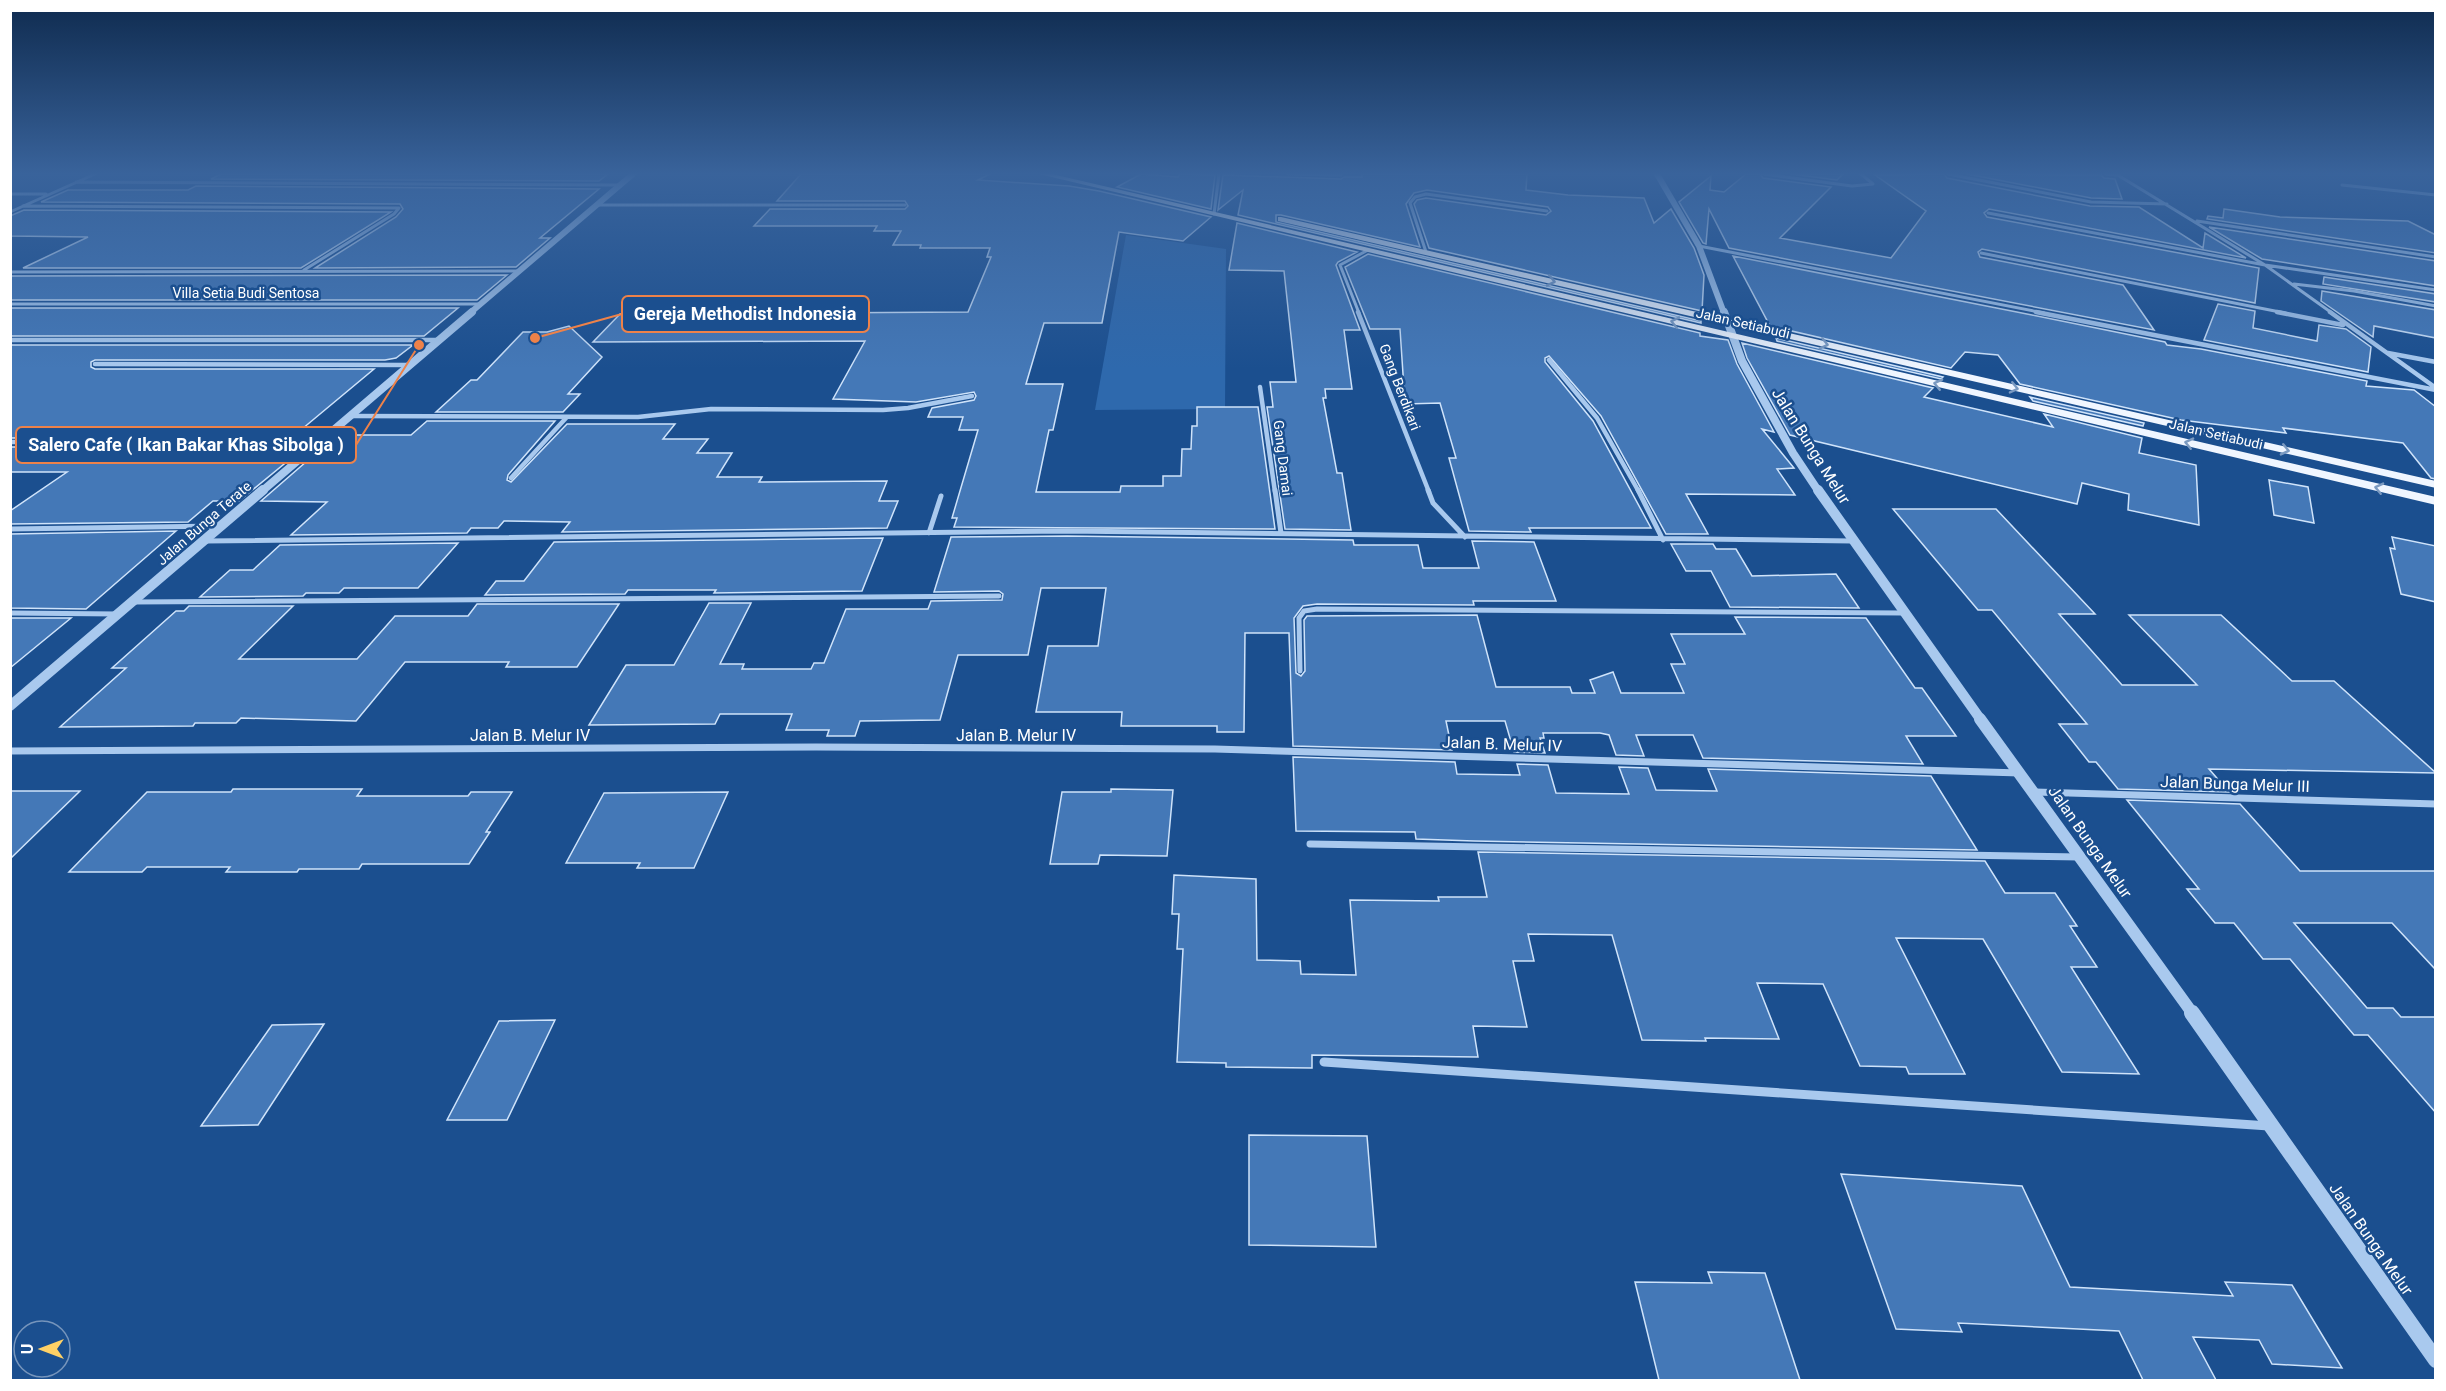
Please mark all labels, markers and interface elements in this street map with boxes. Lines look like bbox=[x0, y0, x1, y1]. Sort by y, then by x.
one-way arrow bbox=[1546, 274, 1556, 287]
street label: Villa Setia Budi Sentosa bbox=[173, 285, 319, 301]
callout: Gereja Methodist Indonesia bbox=[622, 296, 869, 332]
text: Gereja Methodist Indonesia bbox=[634, 303, 857, 324]
street label: Jalan Setiabudi bbox=[1695, 304, 1791, 342]
one-way arrow bbox=[1670, 317, 1680, 330]
one-way arrow bbox=[1818, 337, 1828, 350]
street label: Gang Berdikari bbox=[1376, 342, 1424, 432]
one-way arrow bbox=[1933, 379, 1943, 392]
one-way arrow bbox=[2008, 380, 2018, 393]
street label: Jalan Bunga Melur bbox=[1768, 385, 1855, 508]
street label: Jalan Setiabudi bbox=[2168, 415, 2264, 453]
street label: Gang Damai bbox=[1270, 419, 1296, 497]
callout: Salero Cafe ( Ikan Bakar Khas Sibolga ) bbox=[16, 427, 356, 463]
text: Salero Cafe ( Ikan Bakar Khas Sibolga ) bbox=[28, 434, 344, 456]
one-way arrow bbox=[2184, 438, 2194, 451]
one-way arrow bbox=[2280, 443, 2290, 456]
street label: Jalan Bunga Terate bbox=[154, 478, 254, 568]
one-way arrow bbox=[2374, 482, 2384, 495]
street label: Jalan B. Melur IV bbox=[470, 726, 590, 745]
street label: Jalan B. Melur IV bbox=[956, 726, 1076, 745]
street label: Jalan B. Melur IV bbox=[1442, 732, 1562, 756]
street label: Jalan Bunga Melur III bbox=[2160, 772, 2310, 796]
street label: Jalan Bunga Melur bbox=[2044, 782, 2136, 902]
street label: Jalan Bunga Melur bbox=[2325, 1179, 2417, 1299]
north arrow bbox=[12, 1319, 72, 1379]
text: U bbox=[18, 1344, 37, 1354]

